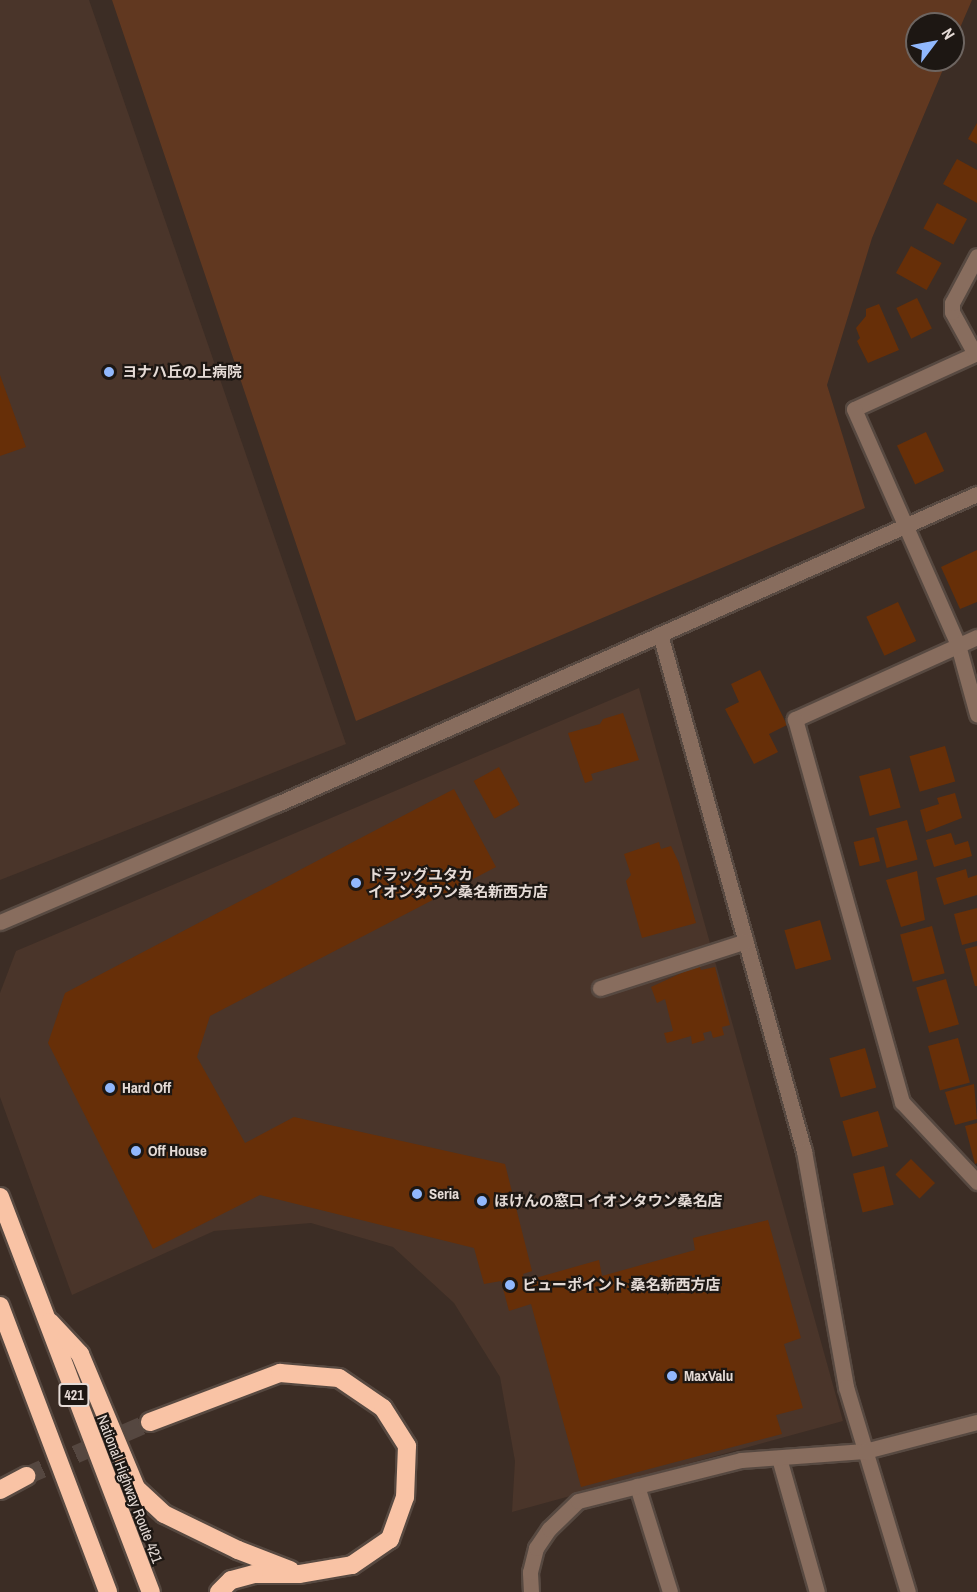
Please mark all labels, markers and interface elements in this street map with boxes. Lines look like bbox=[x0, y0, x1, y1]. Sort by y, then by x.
north arrow bbox=[905, 12, 965, 72]
text: N bbox=[937, 24, 960, 43]
marker: ヨナハ丘の上病院 bbox=[100, 363, 118, 381]
place label: ヨナハ丘の上病院 bbox=[122, 363, 242, 381]
place label: ドラッグユタカ イオンタウン桑名新西方店 bbox=[368, 865, 548, 900]
marker: ドラッグユタカ イオンタウン桑名新西方店 bbox=[349, 876, 363, 890]
place label: Hard Off bbox=[122, 1079, 171, 1097]
marker: Hard Off bbox=[103, 1081, 117, 1095]
place label: Off House bbox=[148, 1142, 207, 1160]
marker: Off House bbox=[129, 1144, 143, 1158]
place label: Seria bbox=[429, 1185, 459, 1203]
marker: Seria bbox=[410, 1187, 424, 1201]
place label: ほけんの窓口 イオンタウン桑名店 bbox=[494, 1192, 722, 1210]
marker: ほけんの窓口 イオンタウン桑名店 bbox=[475, 1194, 489, 1208]
place label: ビューポイント 桑名新西方店 bbox=[522, 1276, 720, 1294]
marker: ビューポイント 桑名新西方店 bbox=[503, 1278, 517, 1292]
place label: MaxValu bbox=[684, 1367, 733, 1385]
marker: MaxValu bbox=[665, 1369, 679, 1383]
road number: 421 bbox=[58, 1384, 90, 1406]
street label: National Highway Route 421 bbox=[93, 1412, 167, 1566]

